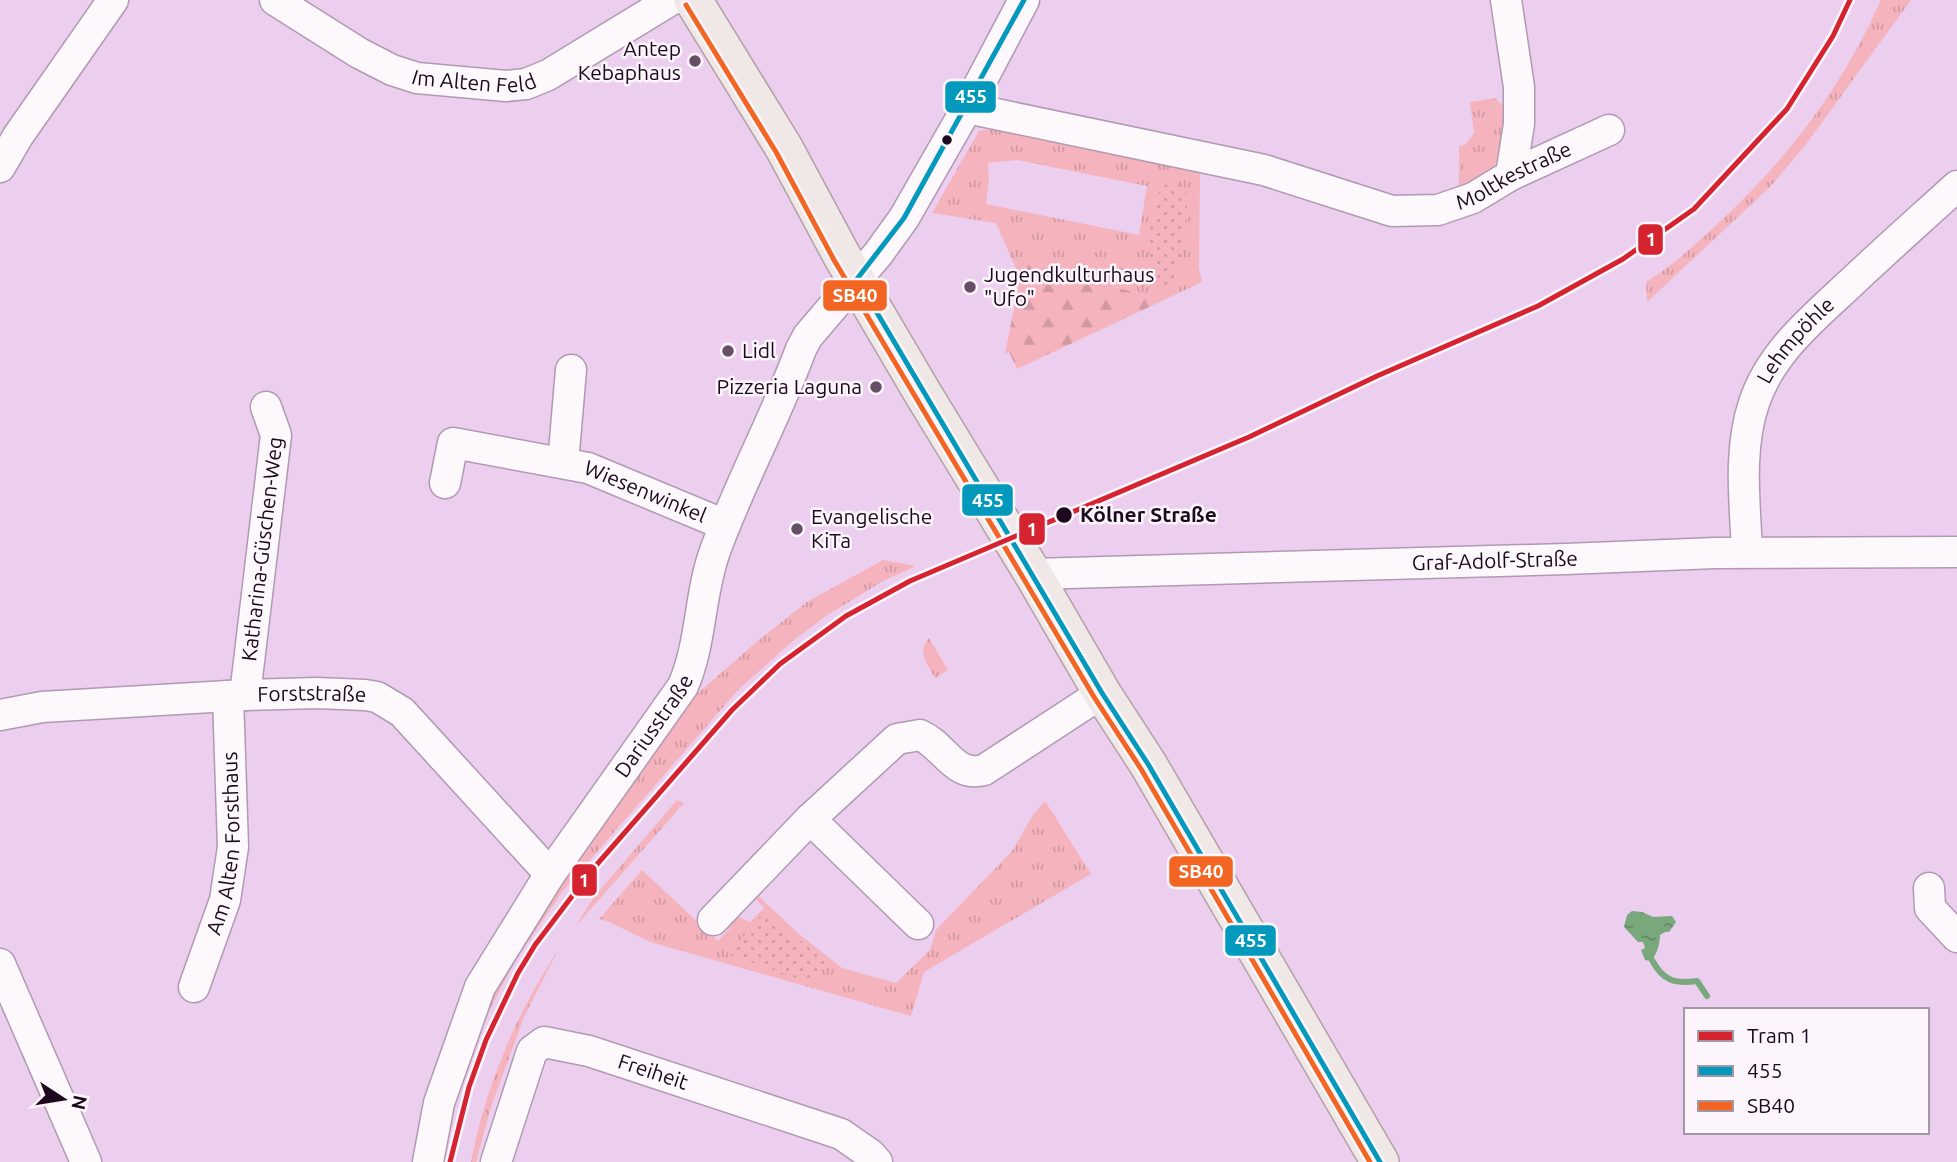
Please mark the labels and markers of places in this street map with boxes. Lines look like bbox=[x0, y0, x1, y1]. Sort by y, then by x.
place label: Antep Kebaphaus bbox=[578, 36, 681, 84]
marker: Antep Kebaphaus bbox=[687, 53, 703, 69]
unlabelled marker bbox=[940, 133, 954, 147]
place label: Jugendkulturhaus "Ufo" bbox=[984, 262, 1154, 310]
marker: Jugendkulturhaus "Ufo" bbox=[962, 279, 978, 295]
place label: Lidl bbox=[742, 338, 776, 362]
marker: Lidl bbox=[720, 343, 736, 359]
place label: Pizzeria Laguna bbox=[717, 374, 862, 398]
marker: Pizzeria Laguna bbox=[868, 379, 884, 395]
place label: Kölner Straße bbox=[1080, 502, 1217, 526]
place label: Evangelische KiTa bbox=[811, 504, 932, 552]
marker: Kölner Straße bbox=[1054, 505, 1074, 525]
marker: Evangelische KiTa bbox=[789, 521, 805, 537]

